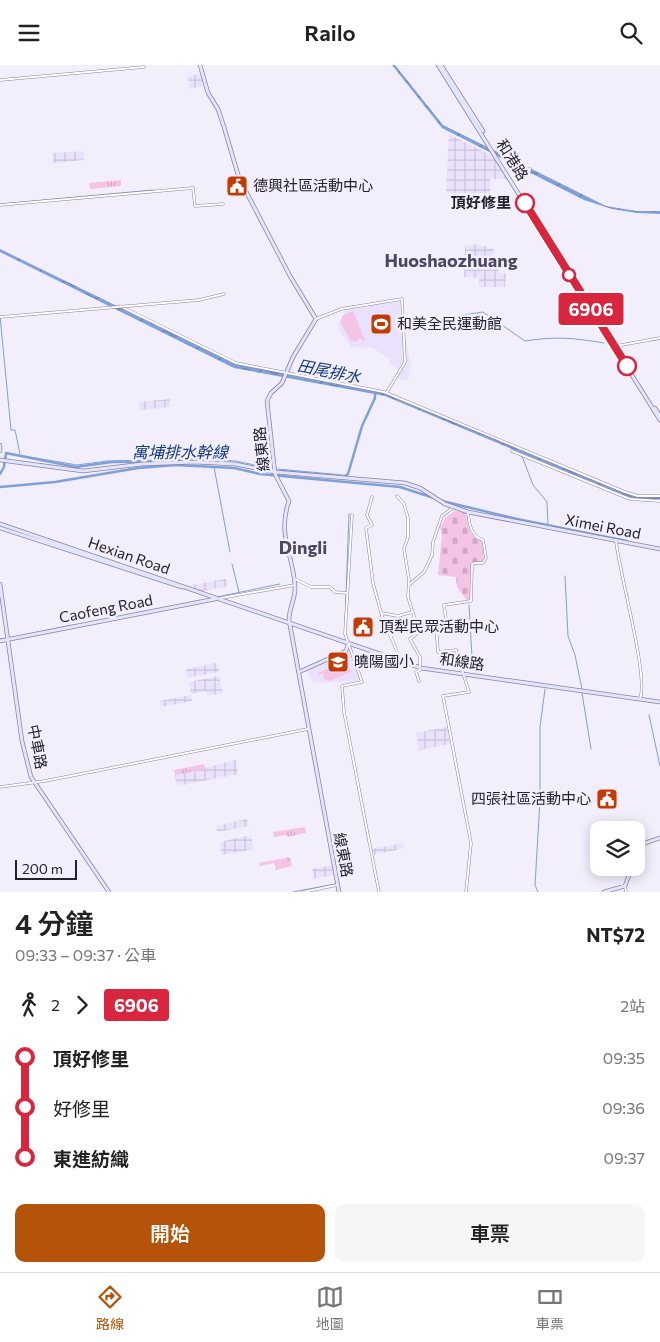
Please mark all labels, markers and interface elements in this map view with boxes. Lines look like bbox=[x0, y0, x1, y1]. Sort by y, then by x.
icon: menu bbox=[15, 19, 43, 47]
text: Railo bbox=[304, 19, 356, 46]
icon: search bbox=[617, 19, 645, 47]
street label: 和港路 bbox=[493, 136, 532, 183]
public building icon: 德興社區活動中心 bbox=[225, 174, 249, 198]
place label: 德興社區活動中心 bbox=[253, 176, 373, 194]
place label: 頂好修里 bbox=[451, 193, 511, 211]
marker: 頂好修里 bbox=[515, 193, 535, 213]
district label: Huoshaozhuang bbox=[384, 249, 518, 271]
unlabelled marker bbox=[562, 268, 576, 282]
line badge: 6906 bbox=[556, 293, 626, 325]
text: 6906 bbox=[569, 298, 614, 320]
sports icon: 和美全民運動館 bbox=[369, 312, 393, 336]
place label: 和美全民運動館 bbox=[397, 314, 502, 332]
water label: 田尾排水 bbox=[296, 355, 363, 386]
unlabelled marker bbox=[617, 356, 637, 376]
street label: 線東路 bbox=[250, 426, 272, 472]
water label: 寓埔排水幹線 bbox=[132, 442, 230, 461]
street label: Ximei Road bbox=[564, 510, 643, 542]
street label: Hexian Road bbox=[86, 533, 173, 577]
district label: Dingli bbox=[279, 536, 327, 558]
street label: Caofeng Road bbox=[57, 590, 154, 626]
public building icon: 頂犁民眾活動中心 bbox=[351, 615, 375, 639]
place label: 頂犁民眾活動中心 bbox=[379, 617, 499, 635]
street label: 和線路 bbox=[439, 649, 486, 673]
school or university icon: 曉陽國小 bbox=[326, 650, 350, 674]
place label: 曉陽國小 bbox=[354, 652, 414, 670]
street label: 中車路 bbox=[25, 723, 51, 771]
public building icon: 四張社區活動中心 bbox=[595, 787, 619, 811]
place label: 四張社區活動中心 bbox=[471, 789, 591, 807]
map controls bbox=[590, 821, 645, 876]
button: layers bbox=[590, 821, 645, 876]
street label: 線東路 bbox=[331, 831, 357, 879]
scale bar bbox=[15, 857, 78, 880]
text: 200 m bbox=[22, 860, 63, 877]
text: 4 分鐘 bbox=[15, 906, 93, 940]
text: NT$72 bbox=[586, 923, 645, 946]
text: 09:33 – 09:37 · 公車 bbox=[15, 945, 156, 964]
icon: walk bbox=[15, 991, 43, 1019]
icon: forward bbox=[68, 991, 96, 1019]
text: 6906 bbox=[114, 994, 159, 1016]
text: 2 bbox=[51, 995, 60, 1014]
text: 2站 bbox=[620, 996, 645, 1015]
text: 頂好修里 bbox=[53, 1047, 129, 1070]
text: 09:35 bbox=[603, 1048, 645, 1067]
text: 好修里 bbox=[53, 1097, 110, 1120]
text: 09:36 bbox=[602, 1098, 645, 1117]
text: 東進紡織 bbox=[53, 1147, 129, 1170]
text: 09:37 bbox=[604, 1148, 645, 1167]
button: 開始 bbox=[15, 1204, 325, 1262]
button: 車票 bbox=[335, 1204, 645, 1262]
tab: 路線 bbox=[96, 1283, 124, 1333]
tab: 地圖 bbox=[316, 1283, 344, 1333]
tab: 車票 bbox=[536, 1283, 564, 1333]

